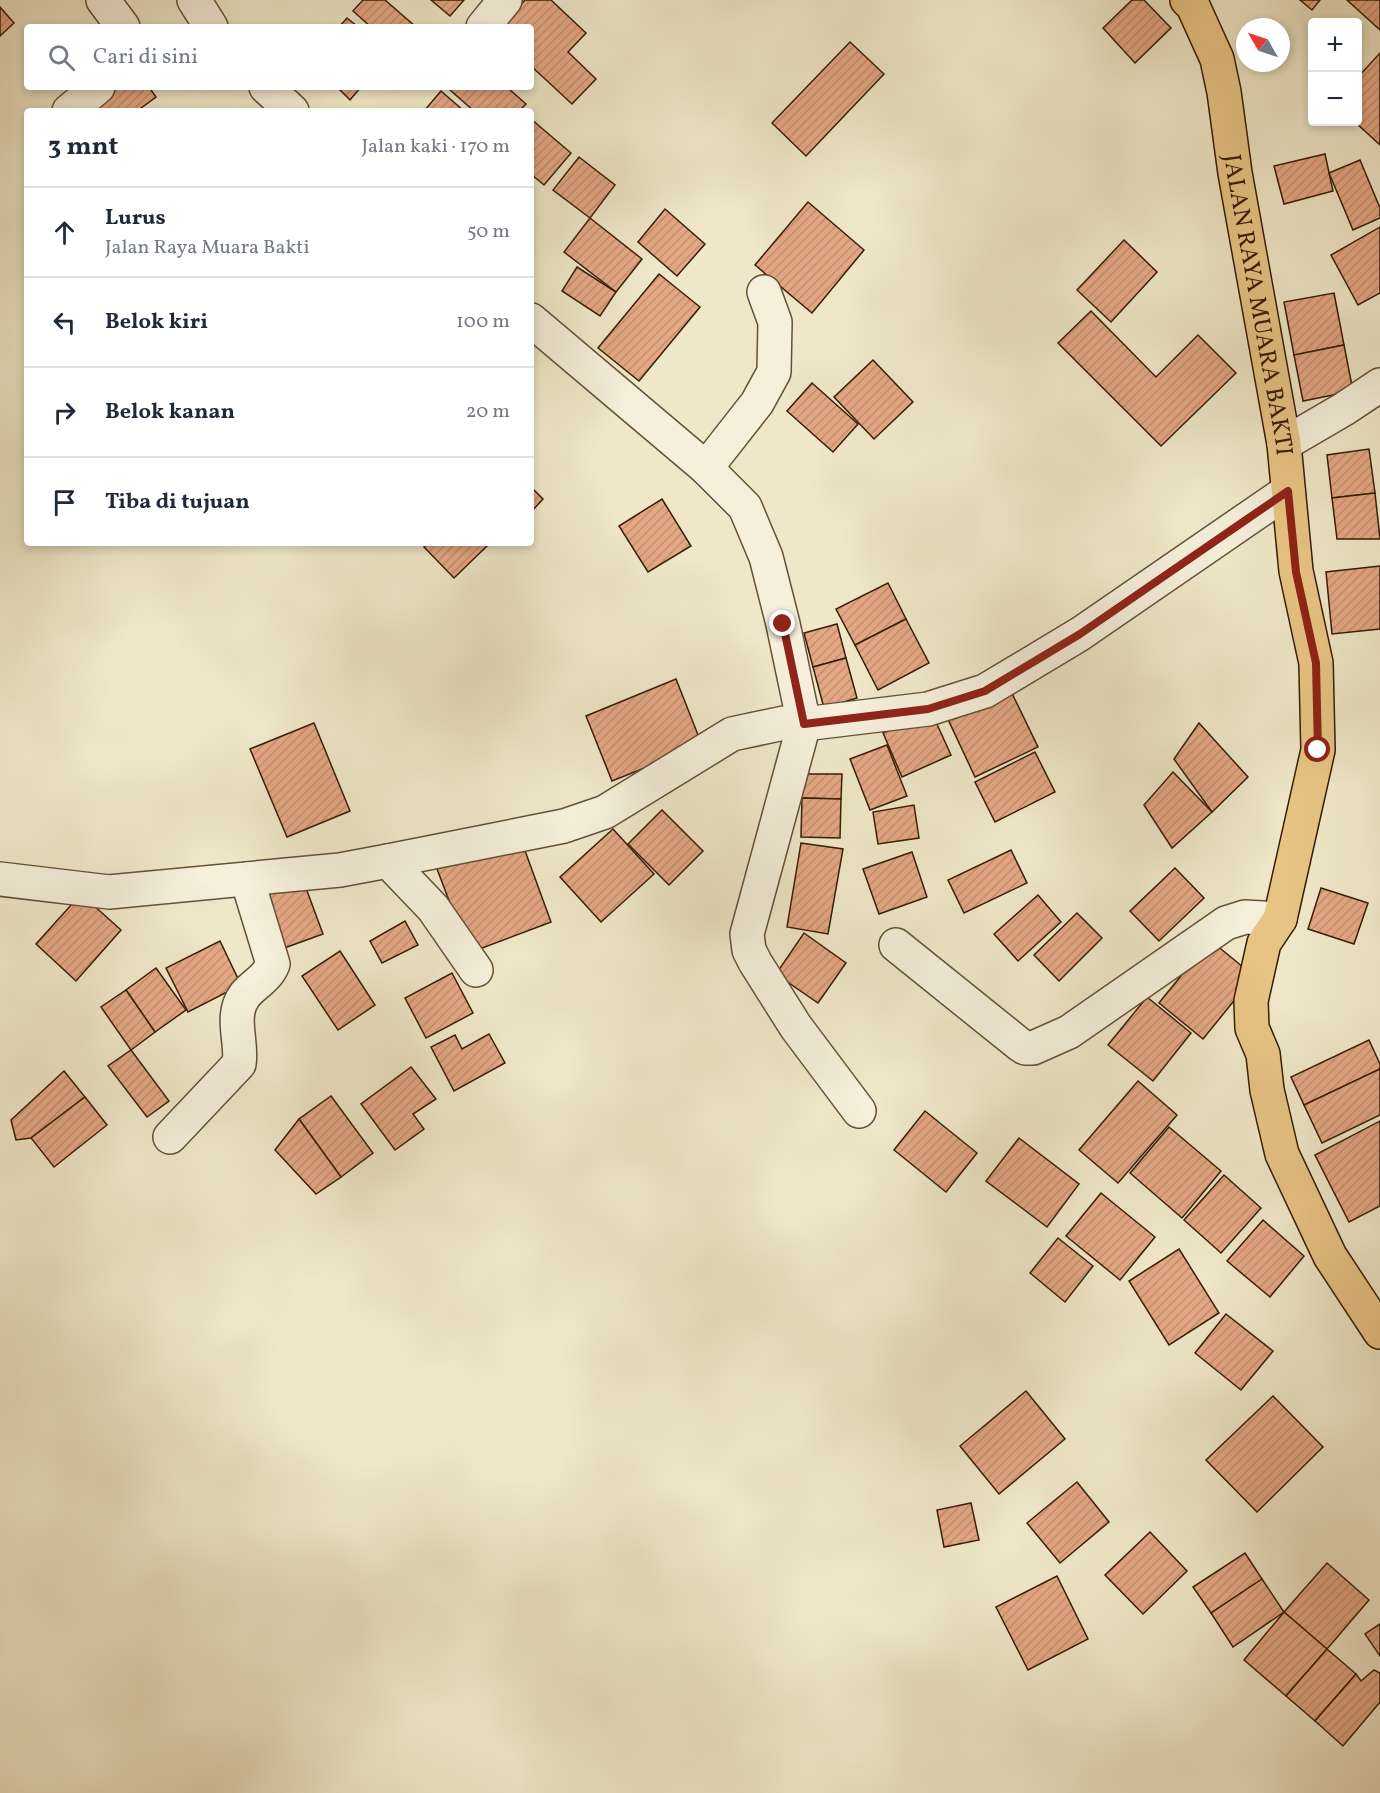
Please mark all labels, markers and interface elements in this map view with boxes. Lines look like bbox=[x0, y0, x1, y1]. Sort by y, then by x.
north arrow bbox=[1236, 18, 1290, 72]
map controls bbox=[1308, 18, 1362, 126]
button: + bbox=[1308, 18, 1362, 72]
search box bbox=[24, 24, 534, 90]
icon: search bbox=[45, 41, 78, 74]
text: Cari di sini bbox=[93, 42, 198, 73]
button: − bbox=[1308, 72, 1362, 126]
text: 3 mnt bbox=[48, 129, 118, 165]
text: Jalan kaki · 170 m bbox=[362, 133, 510, 161]
street label: JALAN RAYA MUARA BAKTI bbox=[1214, 152, 1300, 457]
text: Lurus bbox=[105, 203, 166, 234]
icon: ahead bbox=[48, 216, 81, 249]
text: 50 m bbox=[467, 218, 510, 246]
text: Jalan Raya Muara Bakti bbox=[105, 234, 309, 262]
icon: left bbox=[48, 306, 81, 339]
text: Belok kiri bbox=[105, 307, 208, 338]
text: 100 m bbox=[456, 308, 510, 336]
icon: right bbox=[48, 396, 81, 429]
text: Belok kanan bbox=[105, 397, 235, 428]
text: 20 m bbox=[466, 398, 510, 426]
icon: arrive bbox=[48, 486, 81, 519]
text: Tiba di tujuan bbox=[105, 487, 250, 518]
route end bbox=[769, 610, 795, 636]
route start bbox=[1304, 736, 1330, 762]

